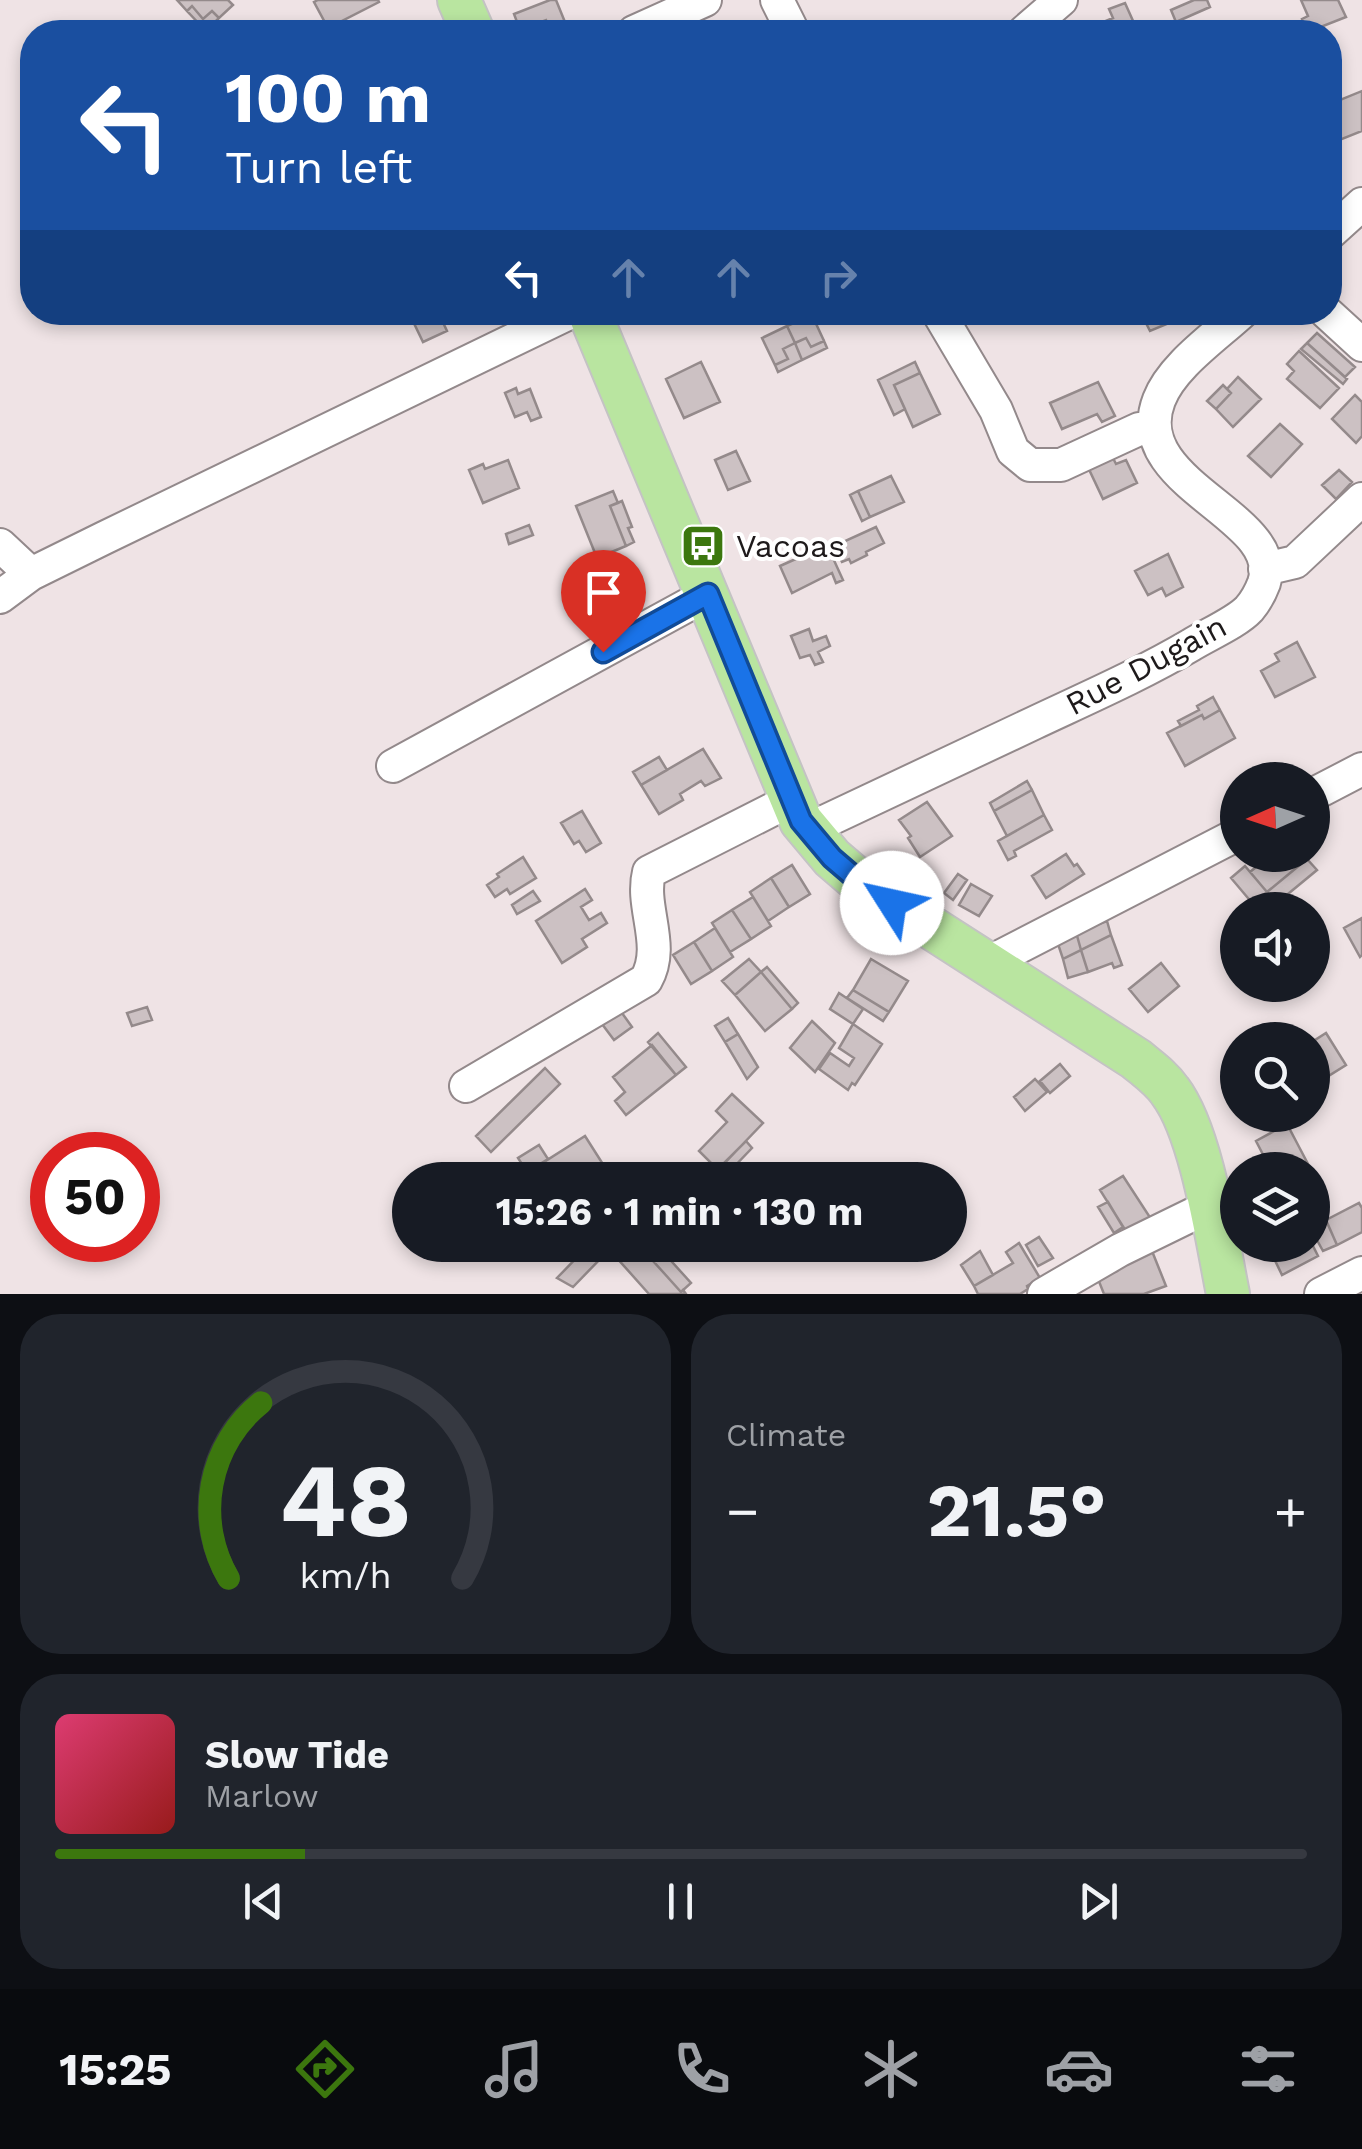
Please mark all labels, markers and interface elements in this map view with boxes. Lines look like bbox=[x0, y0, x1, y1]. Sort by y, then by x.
text: 100 m bbox=[225, 57, 431, 139]
icon: left bbox=[60, 60, 190, 190]
text: Turn left bbox=[225, 141, 412, 194]
icon: left bbox=[496, 250, 551, 305]
icon: ahead bbox=[601, 250, 656, 305]
icon: ahead bbox=[706, 250, 761, 305]
icon: right bbox=[811, 250, 866, 305]
bus stop icon: Vacoas bbox=[680, 523, 726, 569]
place label: Vacoas bbox=[736, 527, 845, 565]
pin bbox=[561, 550, 646, 653]
icon: arrive bbox=[576, 565, 631, 620]
street label: Rue Dugain bbox=[1059, 607, 1233, 723]
north arrow bbox=[1220, 762, 1330, 872]
map controls bbox=[1220, 762, 1330, 1262]
position arrow bbox=[840, 851, 944, 955]
button: sound bbox=[1220, 892, 1330, 1002]
button: search bbox=[1220, 1022, 1330, 1132]
speed limit sign: 50 bbox=[30, 1132, 160, 1262]
button: layers bbox=[1220, 1152, 1330, 1262]
text: 15:26 · 1 min · 130 m bbox=[496, 1190, 863, 1234]
text: Climate bbox=[726, 1416, 846, 1454]
text: 48 bbox=[279, 1439, 412, 1561]
text: 21.5° bbox=[927, 1466, 1106, 1554]
text: − bbox=[726, 1479, 759, 1543]
text: + bbox=[1274, 1479, 1307, 1543]
text: km/h bbox=[299, 1555, 392, 1597]
text: Slow Tide bbox=[205, 1733, 389, 1777]
text: Marlow bbox=[205, 1777, 319, 1815]
icon: previous bbox=[236, 1874, 291, 1929]
icon: pause bbox=[653, 1874, 708, 1929]
icon: next bbox=[1071, 1874, 1126, 1929]
icon: directions bbox=[290, 2034, 360, 2104]
icon: music bbox=[479, 2034, 549, 2104]
icon: phone bbox=[667, 2034, 737, 2104]
icon: climate bbox=[856, 2034, 926, 2104]
icon: car bbox=[1044, 2034, 1114, 2104]
icon: filters bbox=[1233, 2034, 1303, 2104]
text: 15:25 bbox=[59, 2043, 172, 2096]

